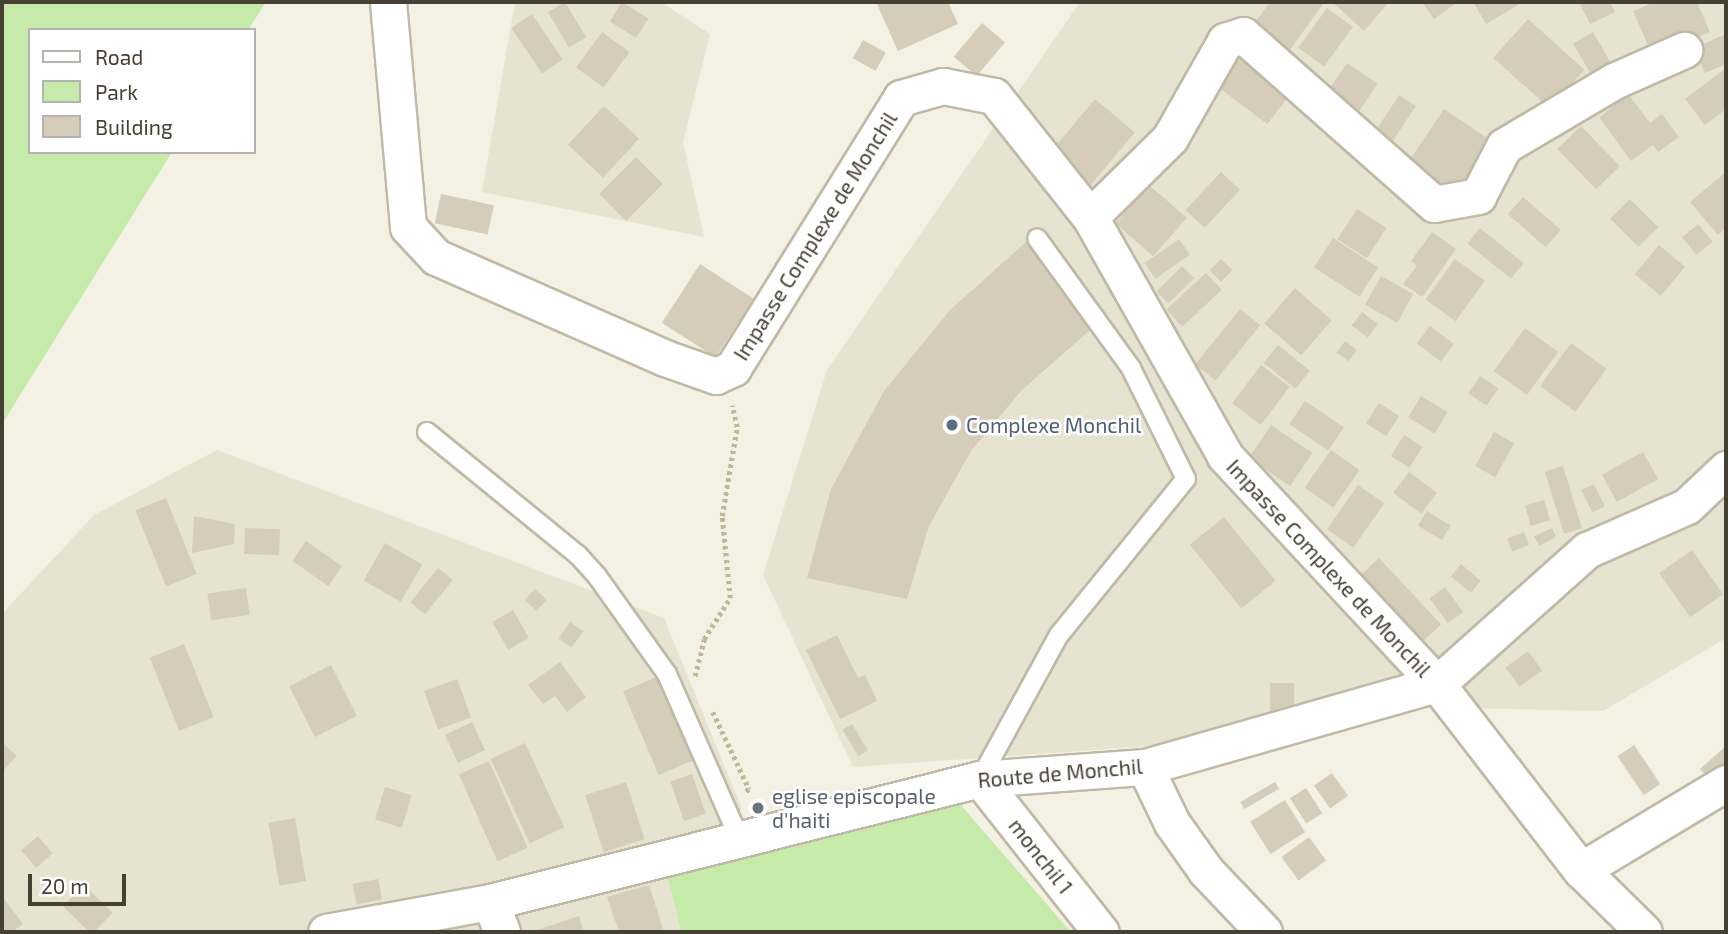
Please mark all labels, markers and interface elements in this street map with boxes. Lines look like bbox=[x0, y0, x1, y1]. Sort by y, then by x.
legend bbox=[28, 28, 256, 154]
text: Road bbox=[95, 44, 143, 69]
text: Park bbox=[95, 79, 138, 104]
street label: Impasse Complexe de Monchil bbox=[728, 107, 902, 365]
text: Building bbox=[95, 114, 173, 139]
place label: Complexe Monchil bbox=[966, 412, 1141, 438]
marker: Complexe Monchil bbox=[944, 417, 960, 433]
street label: Impasse Complexe de Monchil bbox=[1222, 454, 1436, 682]
street label: Route de Monchil bbox=[977, 753, 1143, 793]
place label: eglise episcopale d'haiti bbox=[772, 783, 936, 833]
marker: eglise episcopale d'haiti bbox=[750, 800, 766, 816]
street label: monchil 1 bbox=[1004, 813, 1078, 899]
scale bar bbox=[32, 860, 130, 904]
text: 20 m bbox=[41, 873, 89, 898]

